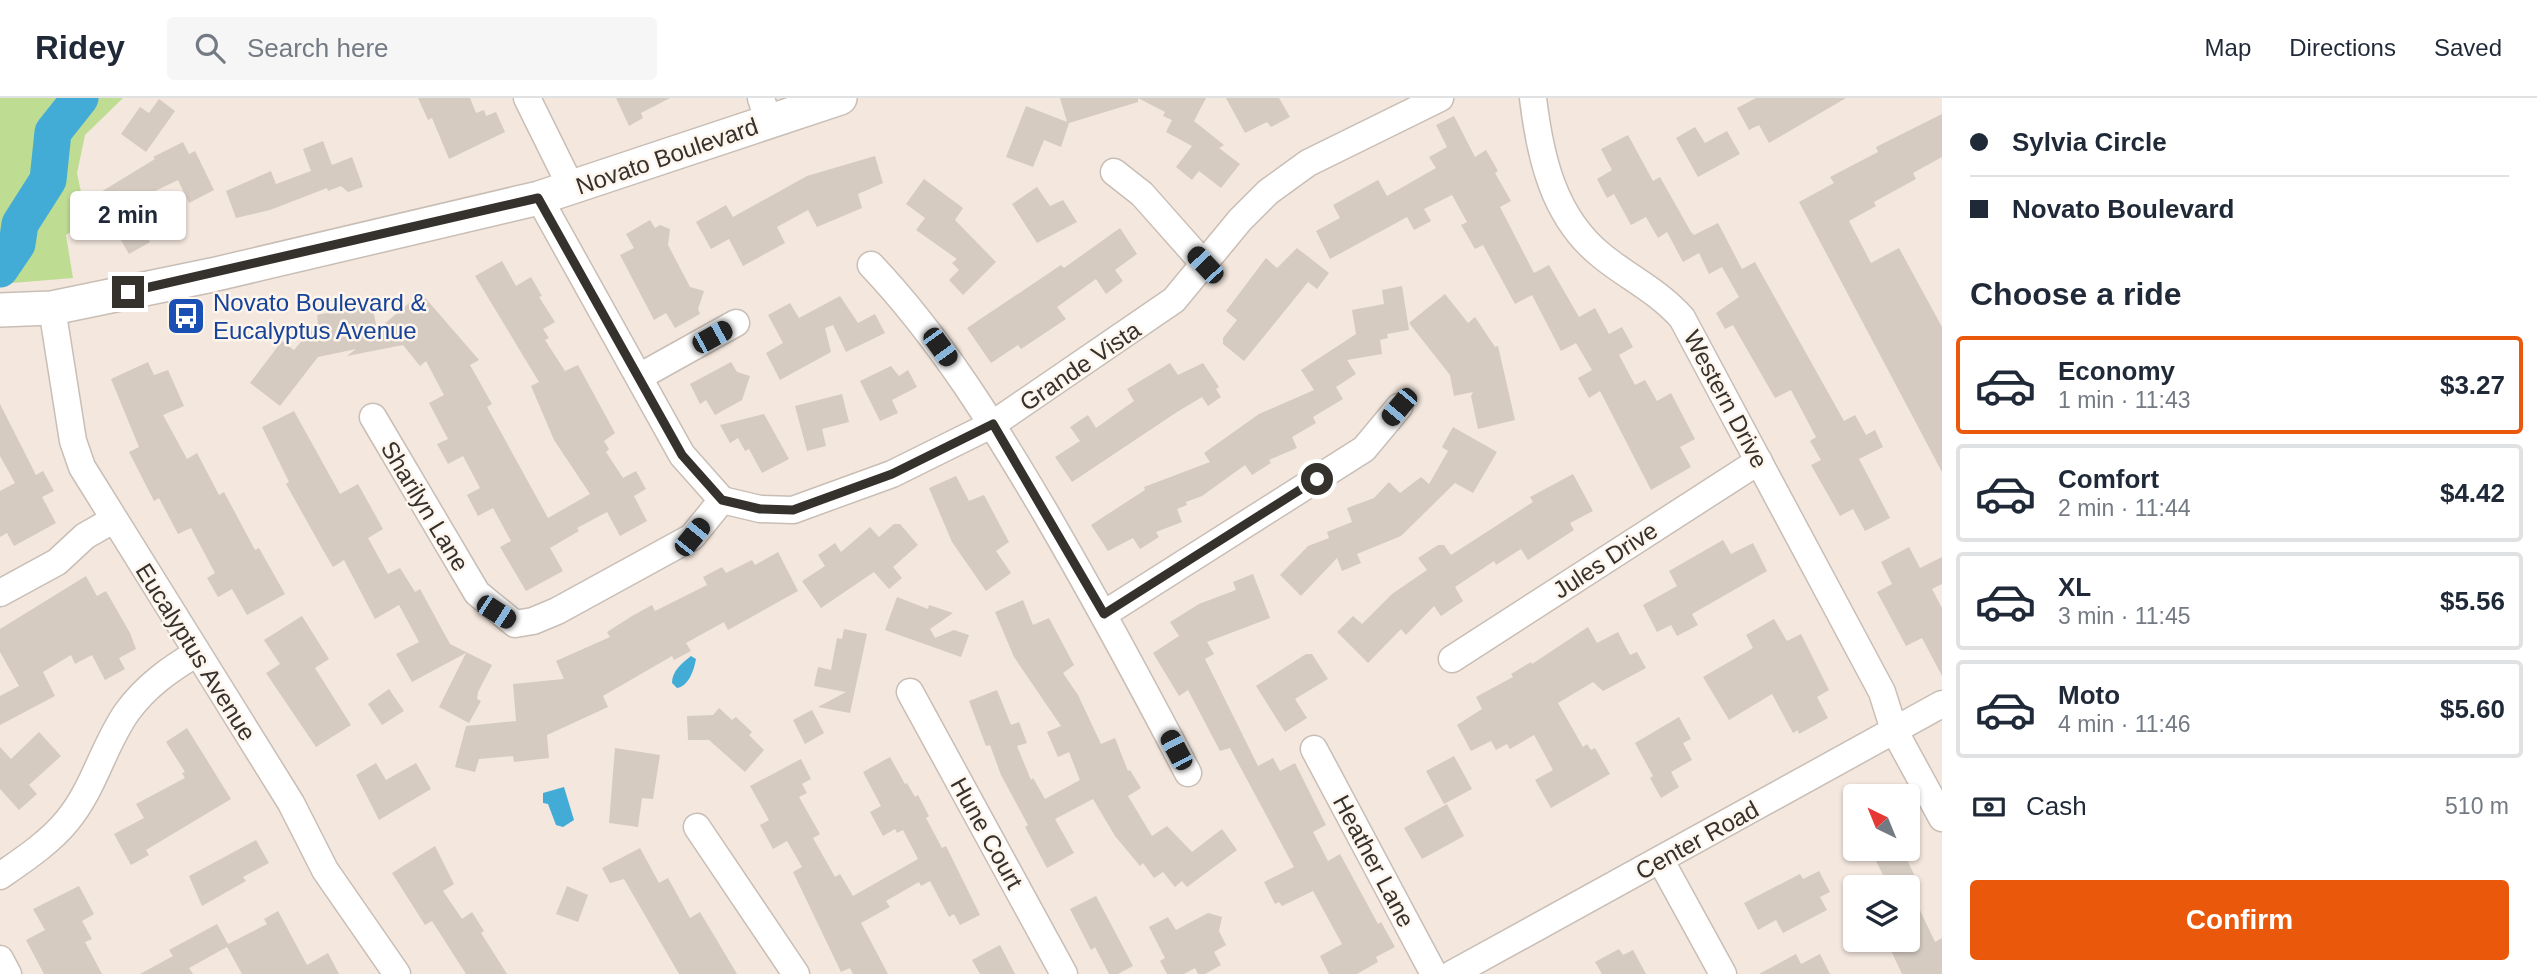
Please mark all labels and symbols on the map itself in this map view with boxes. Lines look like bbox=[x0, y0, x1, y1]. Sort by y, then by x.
street label: Novato Boulevard bbox=[572, 112, 762, 200]
callout: 2 min bbox=[70, 190, 186, 240]
car bbox=[1183, 242, 1228, 288]
route end bbox=[112, 276, 144, 308]
place label: Novato Boulevard & Eucalyptus Avenue bbox=[213, 289, 426, 344]
bus stop icon: Novato Boulevard & Eucalyptus Avenue bbox=[165, 295, 207, 337]
street label: Grande Vista bbox=[1015, 315, 1146, 416]
car bbox=[689, 318, 736, 356]
car bbox=[920, 324, 961, 370]
street label: Western Drive bbox=[1678, 326, 1774, 472]
car bbox=[1378, 384, 1421, 430]
street label: Sharilyn Lane bbox=[376, 436, 474, 576]
route start bbox=[1301, 463, 1333, 495]
car bbox=[671, 514, 714, 560]
street label: Jules Drive bbox=[1548, 516, 1662, 604]
street label: Eucalyptus Avenue bbox=[131, 558, 261, 746]
car bbox=[473, 592, 520, 632]
car bbox=[1157, 727, 1196, 773]
street label: Hune Court bbox=[945, 773, 1029, 894]
north arrow bbox=[1843, 784, 1920, 861]
street label: Heather Lane bbox=[1328, 790, 1420, 932]
street label: Center Road bbox=[1631, 795, 1763, 885]

